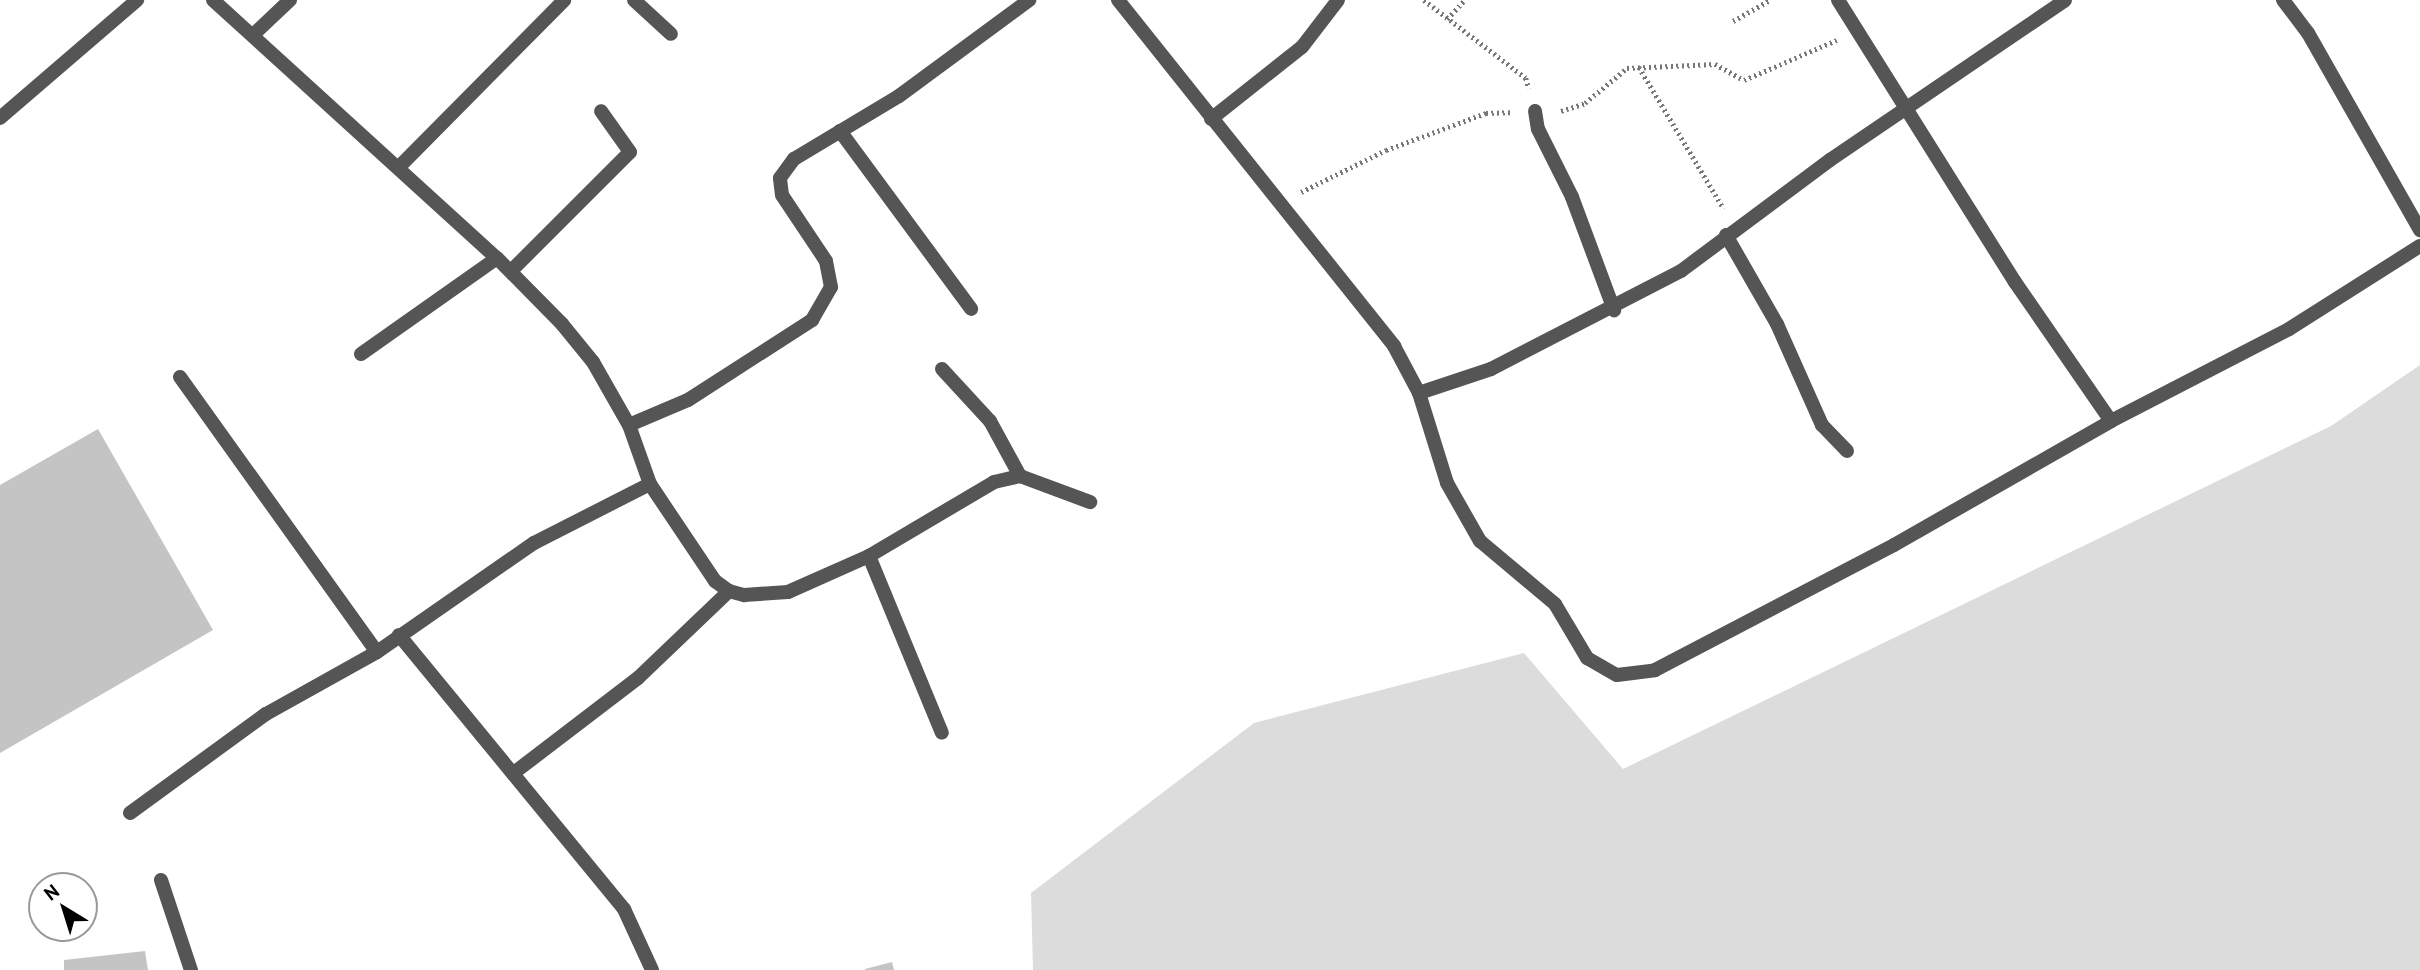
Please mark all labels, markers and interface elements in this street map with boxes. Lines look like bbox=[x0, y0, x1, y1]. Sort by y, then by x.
north arrow bbox=[28, 872, 98, 942]
text: N bbox=[39, 879, 64, 905]

